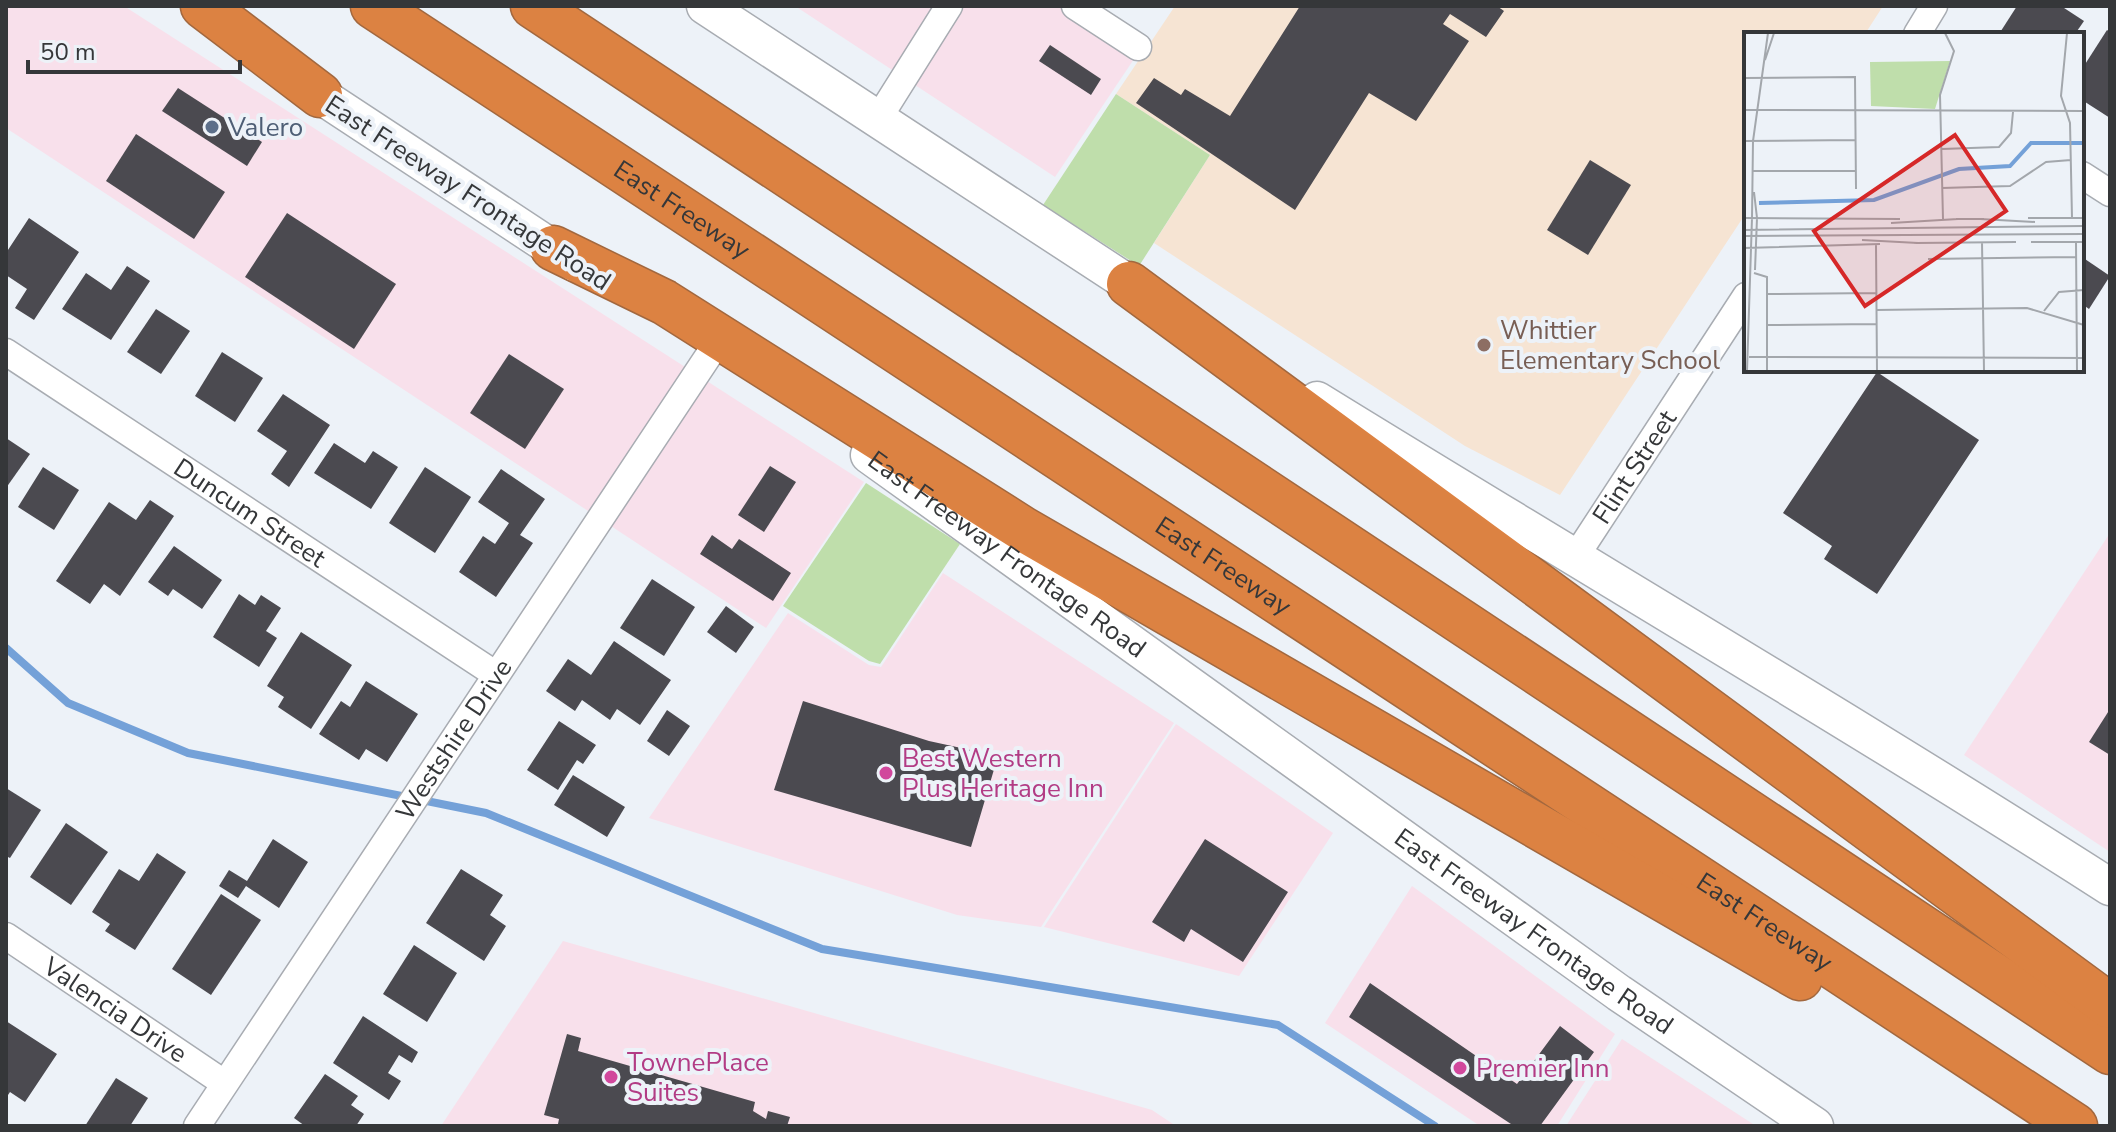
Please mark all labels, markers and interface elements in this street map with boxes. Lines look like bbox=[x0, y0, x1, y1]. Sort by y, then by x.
scale bar bbox=[28, 24, 240, 74]
inset map bbox=[1744, 32, 2084, 372]
text: 50 m bbox=[40, 36, 96, 68]
street label: East Freeway Frontage Road bbox=[318, 87, 618, 299]
place label: Valero bbox=[227, 110, 303, 145]
marker: Valero bbox=[203, 118, 221, 136]
street label: East Freeway bbox=[607, 152, 757, 267]
place label: Whittier Elementary School bbox=[1500, 313, 1720, 378]
marker: Whittier Elementary School bbox=[1475, 336, 1493, 354]
street label: Flint Street bbox=[1584, 402, 1685, 531]
street label: East Freeway Frontage Road bbox=[861, 442, 1153, 666]
street label: Duncum Street bbox=[167, 450, 333, 576]
street label: East Freeway bbox=[1149, 508, 1299, 624]
street label: Westshire Drive bbox=[387, 652, 520, 827]
place label: Best Western Plus Heritage Inn bbox=[902, 741, 1104, 806]
marker: Best Western Plus Heritage Inn bbox=[877, 764, 895, 782]
street label: East Freeway Frontage Road bbox=[1388, 820, 1680, 1042]
street label: East Freeway bbox=[1690, 864, 1840, 980]
street label: Valencia Drive bbox=[36, 948, 194, 1071]
place label: TownePlace Suites bbox=[627, 1045, 769, 1110]
place label: Premier Inn bbox=[1476, 1051, 1609, 1086]
marker: Premier Inn bbox=[1451, 1059, 1469, 1077]
marker: TownePlace Suites bbox=[602, 1068, 620, 1086]

